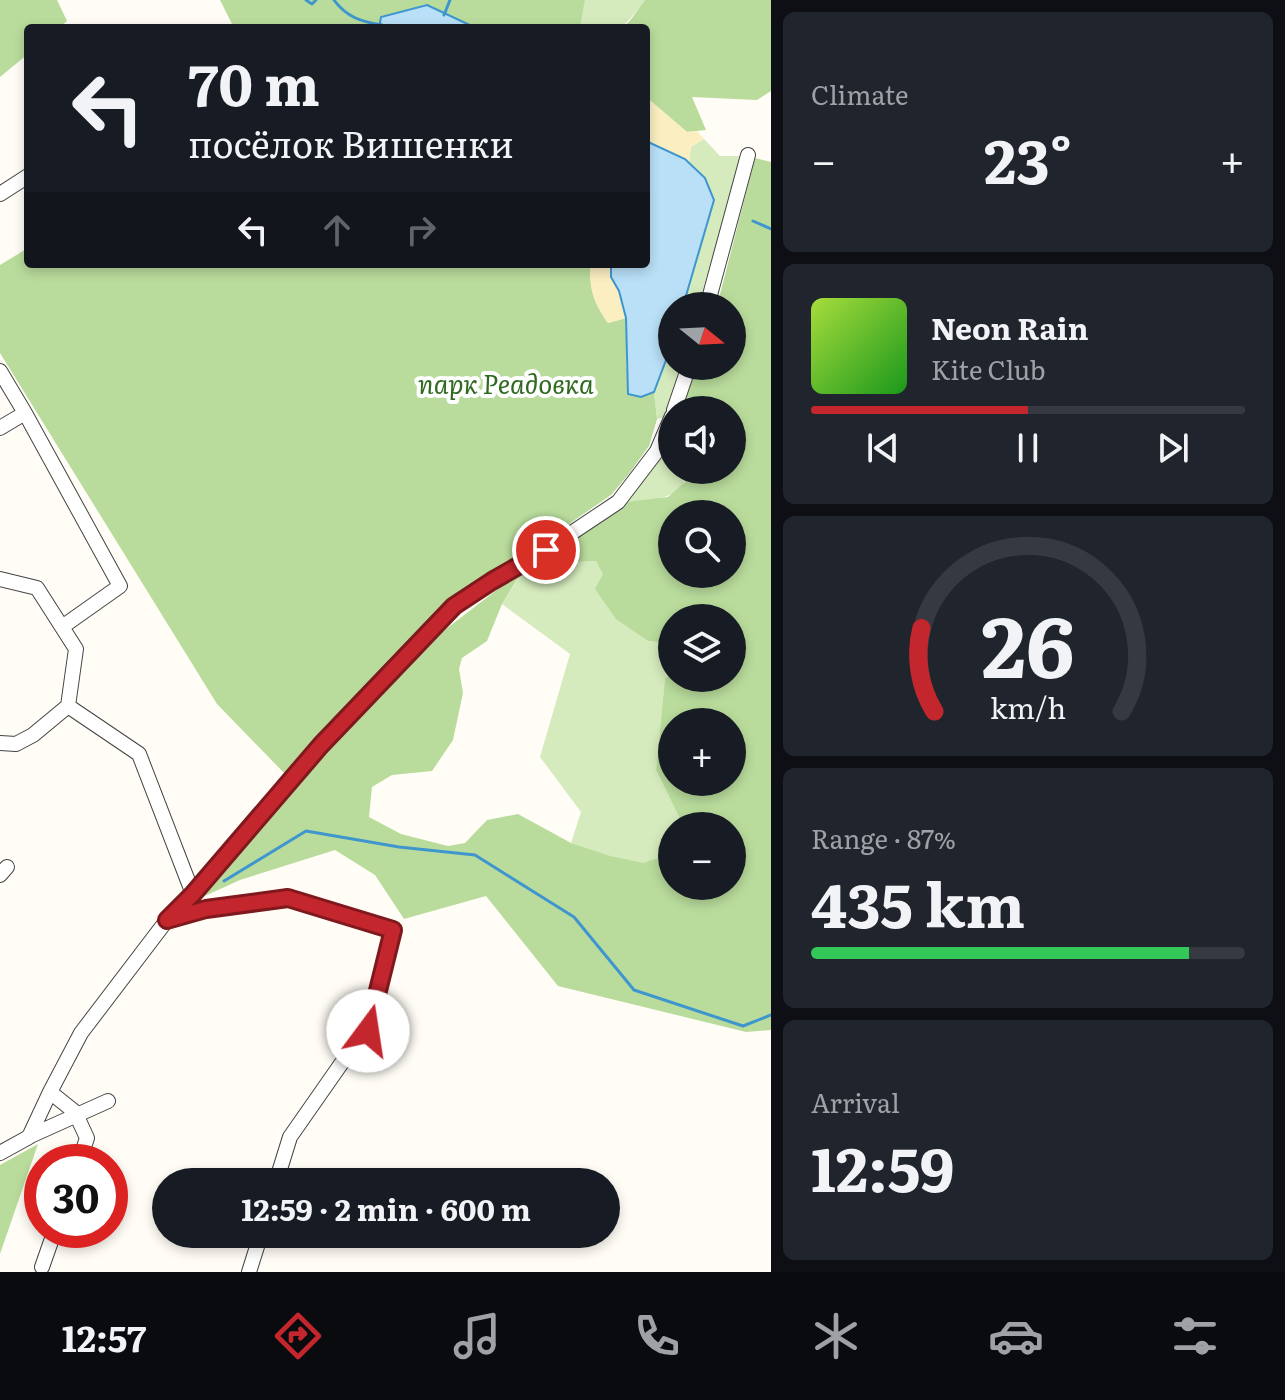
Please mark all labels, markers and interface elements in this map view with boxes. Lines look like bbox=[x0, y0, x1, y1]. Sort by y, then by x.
text: 70 m bbox=[188, 40, 320, 123]
icon: left bbox=[56, 56, 160, 160]
text: Climate bbox=[811, 74, 909, 113]
text: 23° bbox=[984, 113, 1072, 202]
text: посёлок Вишенки bbox=[188, 116, 514, 169]
text: − bbox=[811, 125, 837, 191]
text: + bbox=[1219, 125, 1245, 191]
icon: left bbox=[231, 208, 275, 252]
icon: ahead bbox=[315, 208, 359, 252]
icon: right bbox=[399, 208, 443, 252]
north arrow bbox=[658, 292, 746, 380]
map controls bbox=[658, 292, 746, 900]
text: Neon Rain bbox=[931, 305, 1089, 349]
text: Kite Club bbox=[931, 349, 1046, 388]
park label: парк Реадовка bbox=[418, 363, 594, 402]
button: sound bbox=[658, 396, 746, 484]
icon: previous bbox=[861, 426, 905, 470]
icon: pause bbox=[1006, 426, 1050, 470]
icon: next bbox=[1151, 426, 1195, 470]
button: search bbox=[658, 500, 746, 588]
pin bbox=[512, 516, 580, 584]
icon: arrive bbox=[524, 528, 568, 572]
text: 26 bbox=[981, 580, 1075, 704]
button: layers bbox=[658, 604, 746, 692]
text: km/h bbox=[990, 685, 1066, 728]
button: + bbox=[658, 708, 746, 796]
button: − bbox=[658, 812, 746, 900]
text: Range · 87% bbox=[811, 818, 956, 857]
text: 435 km bbox=[811, 857, 1025, 946]
position arrow bbox=[326, 989, 410, 1073]
text: Arrival bbox=[811, 1082, 900, 1121]
text: 12:59 bbox=[811, 1121, 954, 1210]
speed limit sign: 30 bbox=[24, 1144, 128, 1248]
text: 12:59 · 2 min · 600 m bbox=[241, 1186, 531, 1230]
icon: directions bbox=[270, 1308, 326, 1364]
icon: music bbox=[449, 1308, 505, 1364]
icon: phone bbox=[629, 1308, 685, 1364]
icon: climate bbox=[808, 1308, 864, 1364]
icon: car bbox=[988, 1308, 1044, 1364]
icon: filters bbox=[1167, 1308, 1223, 1364]
text: 12:57 bbox=[62, 1310, 146, 1363]

